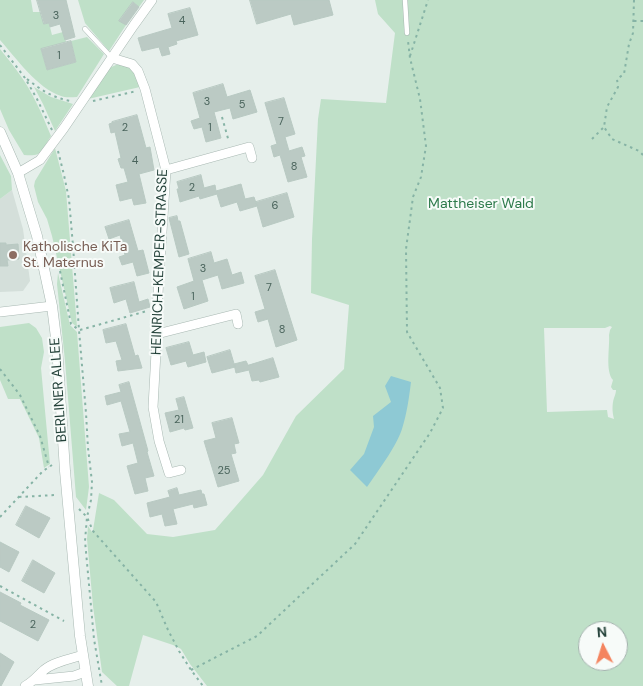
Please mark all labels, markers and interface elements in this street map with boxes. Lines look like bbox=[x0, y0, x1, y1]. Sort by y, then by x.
house number: 3 bbox=[53, 9, 59, 23]
house number: 4 bbox=[179, 14, 185, 28]
house number: 1 bbox=[57, 49, 61, 63]
house number: 3 bbox=[204, 95, 210, 109]
house number: 5 bbox=[239, 98, 245, 112]
house number: 7 bbox=[278, 115, 284, 129]
house number: 2 bbox=[122, 121, 128, 135]
house number: 1 bbox=[208, 121, 212, 135]
house number: 4 bbox=[132, 154, 138, 168]
house number: 8 bbox=[291, 160, 297, 174]
street label: HEINRICH-KEMPER-STRASSE bbox=[148, 169, 172, 355]
house number: 2 bbox=[189, 181, 195, 195]
park label: Mattheiser Wald bbox=[428, 196, 534, 212]
house number: 6 bbox=[272, 199, 278, 213]
place label: Katholische KiTa St. Maternus bbox=[23, 239, 127, 272]
marker: Katholische KiTa St. Maternus bbox=[7, 249, 19, 261]
house number: 3 bbox=[200, 262, 206, 276]
house number: 7 bbox=[266, 281, 272, 295]
house number: 1 bbox=[191, 290, 195, 304]
house number: 8 bbox=[279, 323, 285, 337]
street label: BERLINER ALLEE bbox=[47, 337, 71, 443]
house number: 21 bbox=[174, 413, 184, 427]
house number: 25 bbox=[217, 464, 231, 478]
house number: 2 bbox=[30, 618, 36, 632]
north arrow bbox=[578, 621, 628, 671]
text: N bbox=[596, 623, 608, 641]

